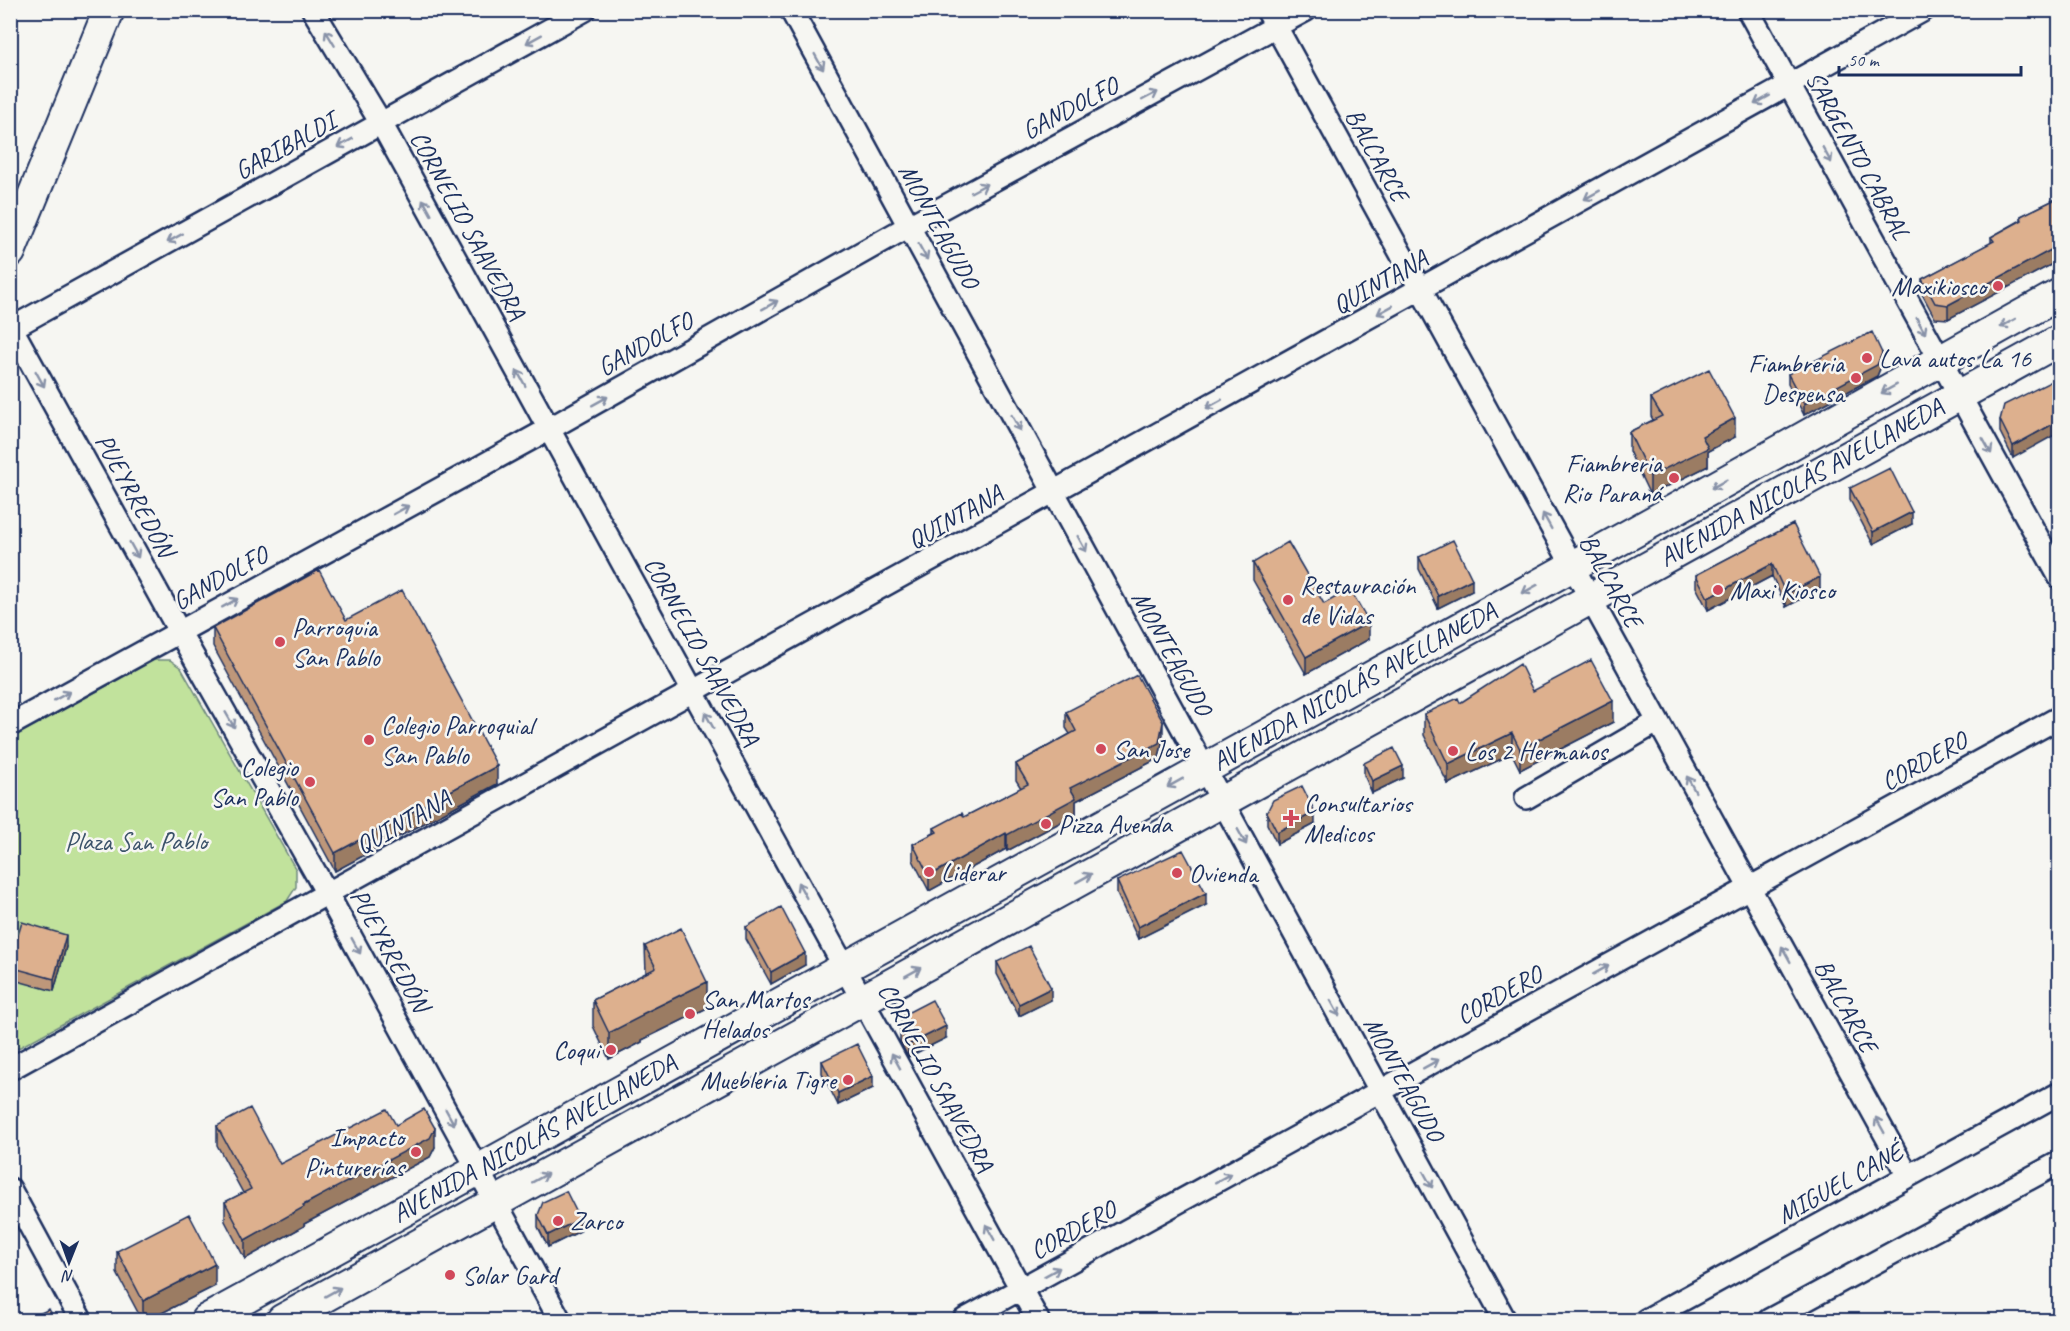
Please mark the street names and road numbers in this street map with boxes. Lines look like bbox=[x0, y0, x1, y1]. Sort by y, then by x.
street label: SARGENTO CABRAL bbox=[1798, 65, 1918, 246]
street label: GANDOLFO bbox=[1016, 68, 1126, 147]
street label: GARIBALDI bbox=[229, 102, 346, 187]
street label: BALCARCE bbox=[1338, 102, 1418, 211]
street label: CORNELIO SAAVEDRA bbox=[402, 125, 534, 326]
street label: MONTEAGUDO bbox=[891, 158, 988, 297]
street label: QUINTANA bbox=[1327, 241, 1435, 322]
street label: GANDOLFO bbox=[592, 303, 701, 384]
street label: AVENIDA NICOLÁS AVELLANEDA bbox=[1653, 390, 1950, 574]
street label: PUEYRREDÓN bbox=[88, 428, 184, 566]
street label: QUINTANA bbox=[902, 476, 1010, 557]
street label: BALCARCE bbox=[1572, 528, 1652, 637]
street label: GANDOLFO bbox=[167, 537, 276, 618]
street label: CORNELIO SAAVEDRA bbox=[636, 551, 768, 752]
street label: MONTEAGUDO bbox=[1124, 585, 1221, 724]
street label: AVENIDA NICOLÁS AVELLANEDA bbox=[1206, 594, 1503, 778]
street label: CORDERO bbox=[1875, 722, 1975, 798]
street label: QUINTANA bbox=[350, 781, 458, 862]
street label: PUEYRREDÓN bbox=[343, 883, 439, 1021]
street label: BALCARCE bbox=[1807, 953, 1887, 1062]
street label: CORDERO bbox=[1450, 956, 1550, 1032]
street label: CORNELIO SAAVEDRA bbox=[870, 977, 1002, 1178]
street label: MONTEAGUDO bbox=[1356, 1011, 1453, 1150]
street label: AVENIDA NICOLÁS AVELLANEDA bbox=[386, 1046, 683, 1230]
street label: MIGUEL CANÉ bbox=[1771, 1134, 1911, 1231]
street label: CORDERO bbox=[1024, 1191, 1124, 1267]

